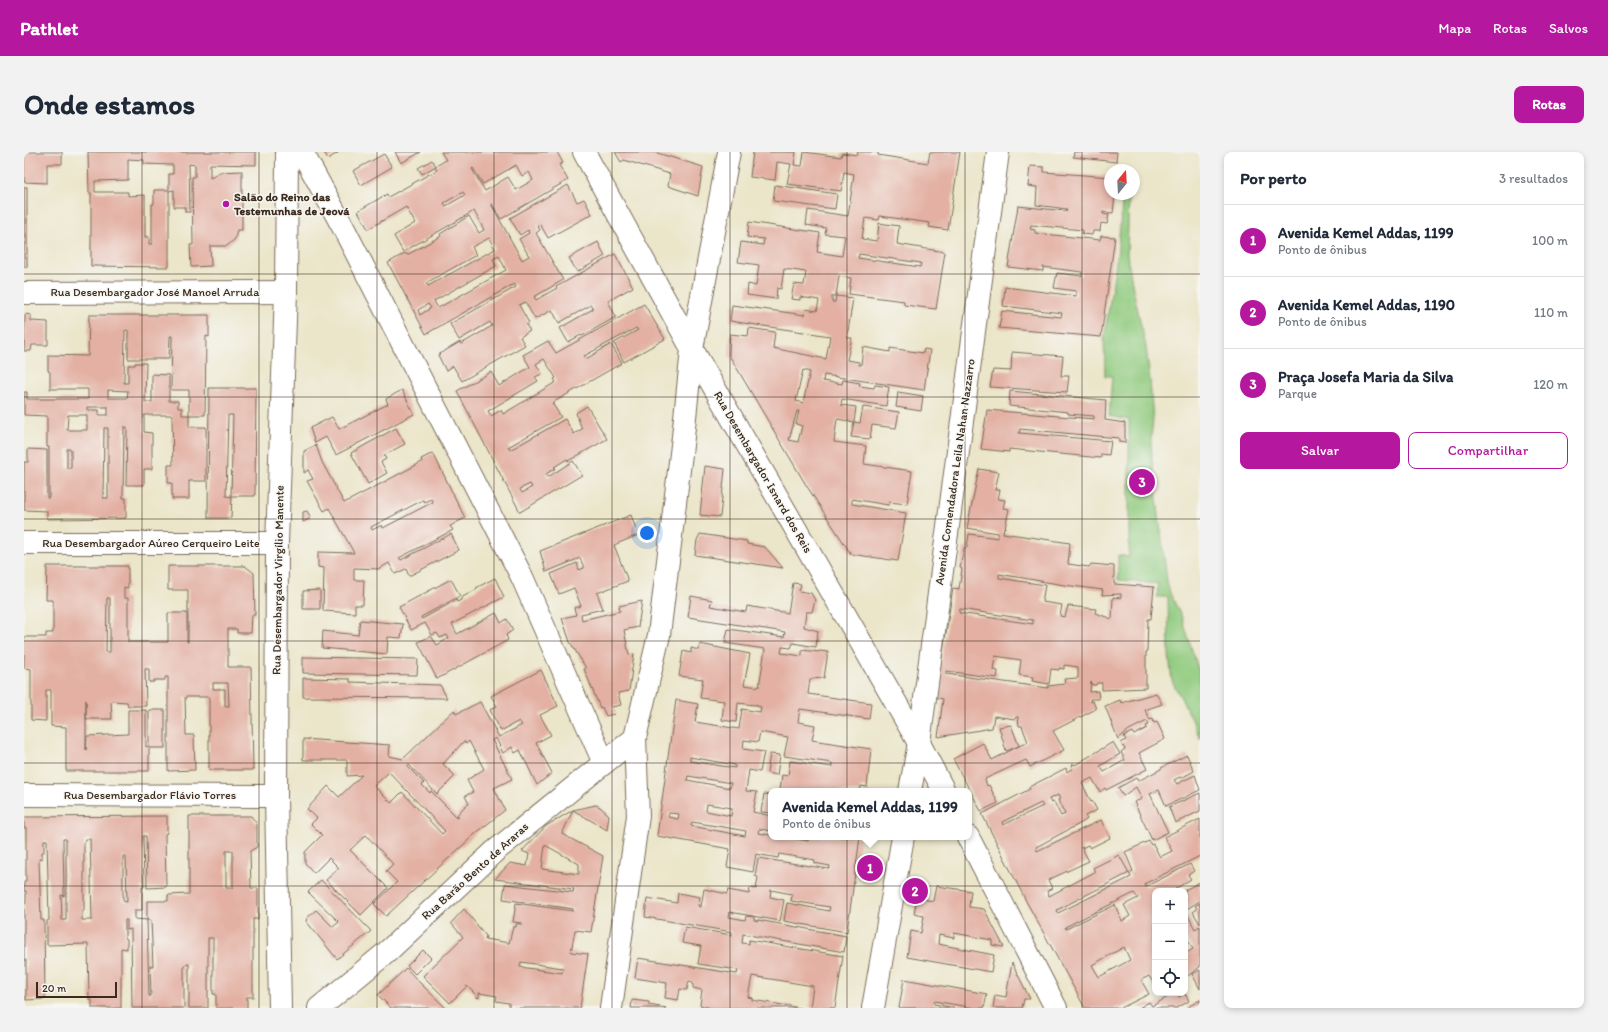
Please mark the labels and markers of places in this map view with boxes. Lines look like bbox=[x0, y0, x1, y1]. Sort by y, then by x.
place label: Salão do Reino das Testemunhas de Jeová bbox=[233, 190, 350, 218]
marker: Salão do Reino das Testemunhas de Jeová bbox=[221, 199, 231, 209]
pin: 3 bbox=[1129, 467, 1155, 497]
pin: 1 bbox=[857, 853, 883, 883]
pin: 2 bbox=[902, 876, 928, 906]

